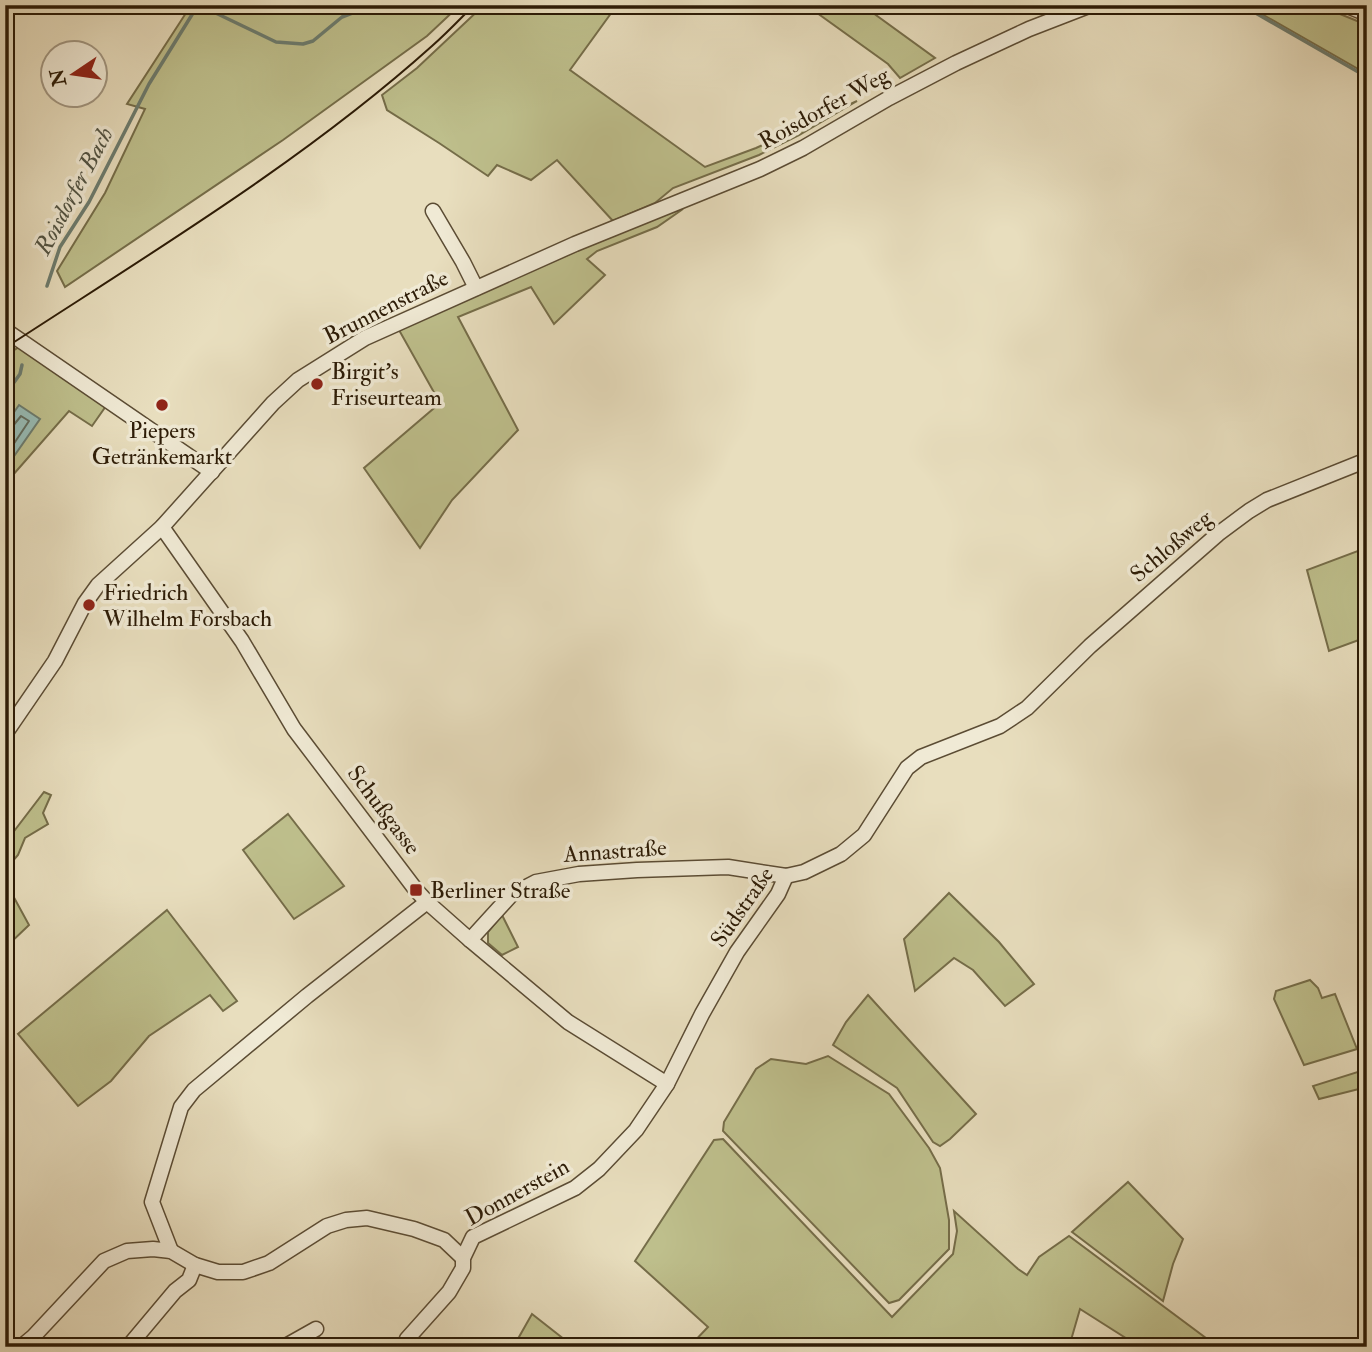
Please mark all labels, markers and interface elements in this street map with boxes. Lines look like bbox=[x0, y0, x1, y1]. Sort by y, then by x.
north arrow bbox=[38, 38, 108, 108]
street label: Roisdorfer Weg bbox=[754, 60, 895, 156]
text: N bbox=[45, 66, 72, 90]
water label: Roisdorfer Bach bbox=[27, 122, 121, 261]
street label: Brunnenstraße bbox=[319, 263, 454, 351]
place label: Birgit's Friseurteam bbox=[331, 357, 442, 412]
marker: Birgit's Friseurteam bbox=[309, 376, 325, 392]
marker: Piepers Getränkemarkt bbox=[154, 397, 170, 413]
place label: Piepers Getränkemarkt bbox=[92, 416, 232, 471]
street label: Schloßweg bbox=[1124, 503, 1218, 589]
place label: Friedrich Wilhelm Forsbach bbox=[102, 578, 272, 633]
marker: Friedrich Wilhelm Forsbach bbox=[81, 597, 97, 613]
street label: Schußgasse bbox=[341, 760, 427, 861]
street label: Annastraße bbox=[562, 833, 668, 869]
street label: Südstraße bbox=[704, 861, 780, 953]
place label: Berliner Straße bbox=[430, 876, 571, 905]
marker: Berliner Straße bbox=[408, 882, 424, 898]
street label: Donnerstein bbox=[460, 1151, 574, 1232]

